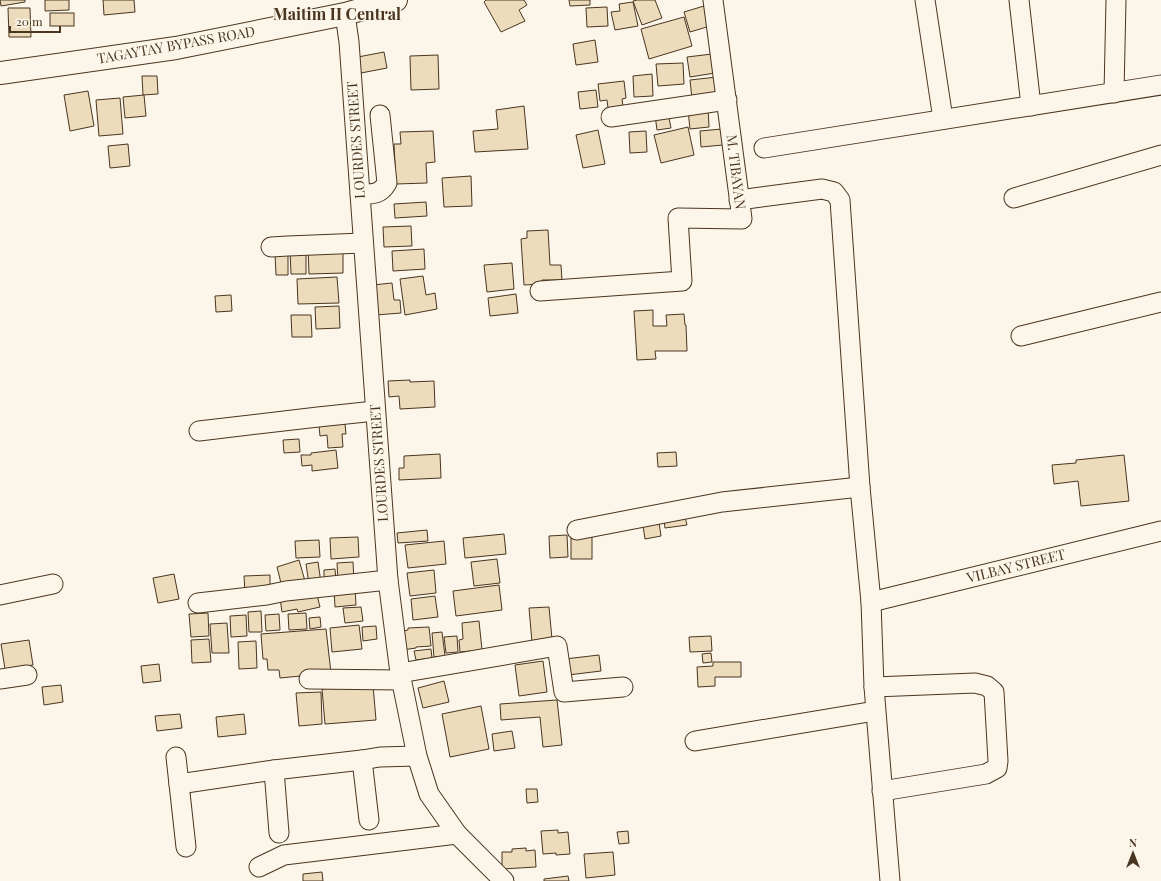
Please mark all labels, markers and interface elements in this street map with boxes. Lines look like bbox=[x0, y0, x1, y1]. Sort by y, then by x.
district label: Maitim II Central bbox=[273, 3, 401, 24]
scale bar bbox=[10, 8, 60, 34]
text: 20 m bbox=[16, 13, 43, 29]
street label: TAGAYTAY BYPASS ROAD bbox=[95, 21, 256, 68]
street label: LOURDES STREET bbox=[342, 80, 369, 199]
street label: M. TIBAYAN bbox=[722, 134, 751, 210]
street label: LOURDES STREET bbox=[365, 403, 392, 522]
street label: VILBAY STREET bbox=[964, 544, 1067, 587]
north arrow bbox=[1113, 833, 1153, 873]
text: N bbox=[1129, 835, 1137, 850]

